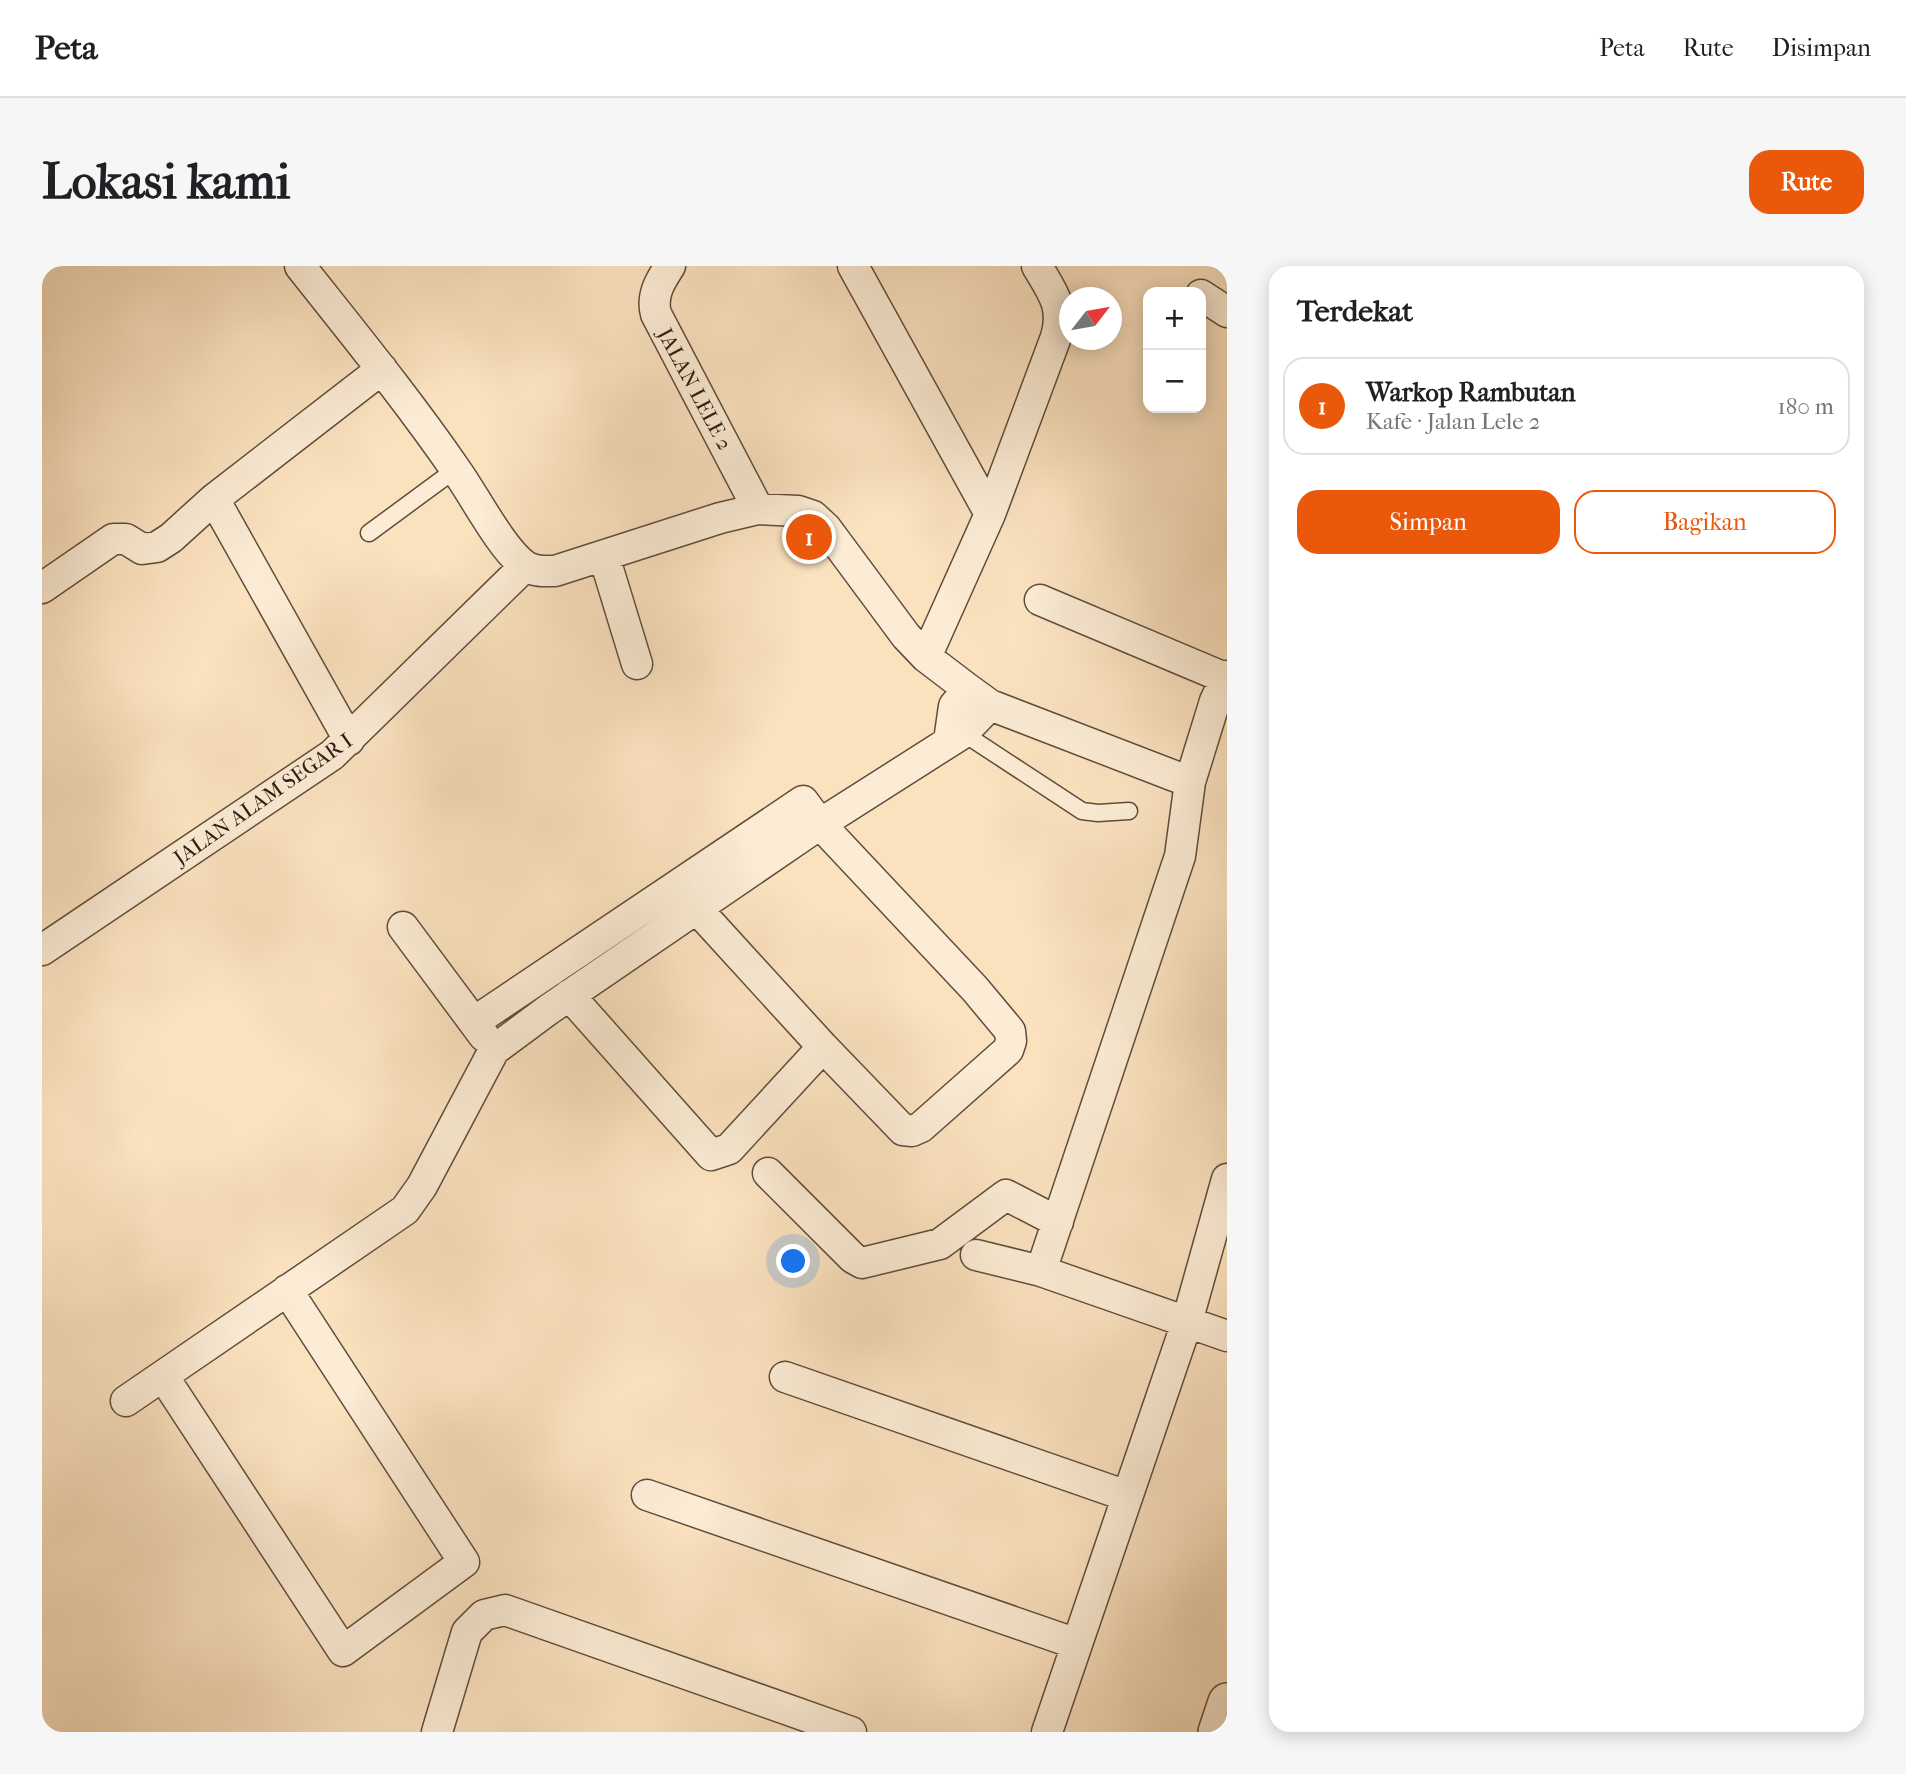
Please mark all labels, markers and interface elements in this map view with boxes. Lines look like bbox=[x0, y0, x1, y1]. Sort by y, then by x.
text: Peta bbox=[35, 29, 98, 68]
text: Peta bbox=[1599, 34, 1645, 62]
text: Rute bbox=[1683, 34, 1734, 62]
text: Disimpan bbox=[1772, 34, 1871, 62]
button: Rute bbox=[1749, 150, 1864, 214]
text: Lokasi kami bbox=[42, 153, 290, 211]
north arrow bbox=[1059, 287, 1122, 350]
map controls bbox=[1143, 287, 1206, 413]
button: + bbox=[1143, 287, 1206, 350]
text: Terdekat bbox=[1297, 294, 1413, 329]
street label: JALAN LELE 2 bbox=[652, 322, 737, 454]
button: − bbox=[1143, 350, 1206, 413]
text: Warkop Rambutan bbox=[1366, 377, 1576, 408]
text: 1 bbox=[1318, 393, 1326, 420]
text: 180 m bbox=[1777, 393, 1834, 420]
text: Kafe · Jalan Lele 2 bbox=[1366, 408, 1540, 435]
button: Simpan bbox=[1297, 490, 1560, 554]
button: Bagikan bbox=[1574, 490, 1836, 554]
pin: 1 bbox=[786, 511, 832, 563]
street label: JALAN ALAM SEGAR I bbox=[167, 728, 357, 871]
your location bbox=[776, 1244, 810, 1278]

